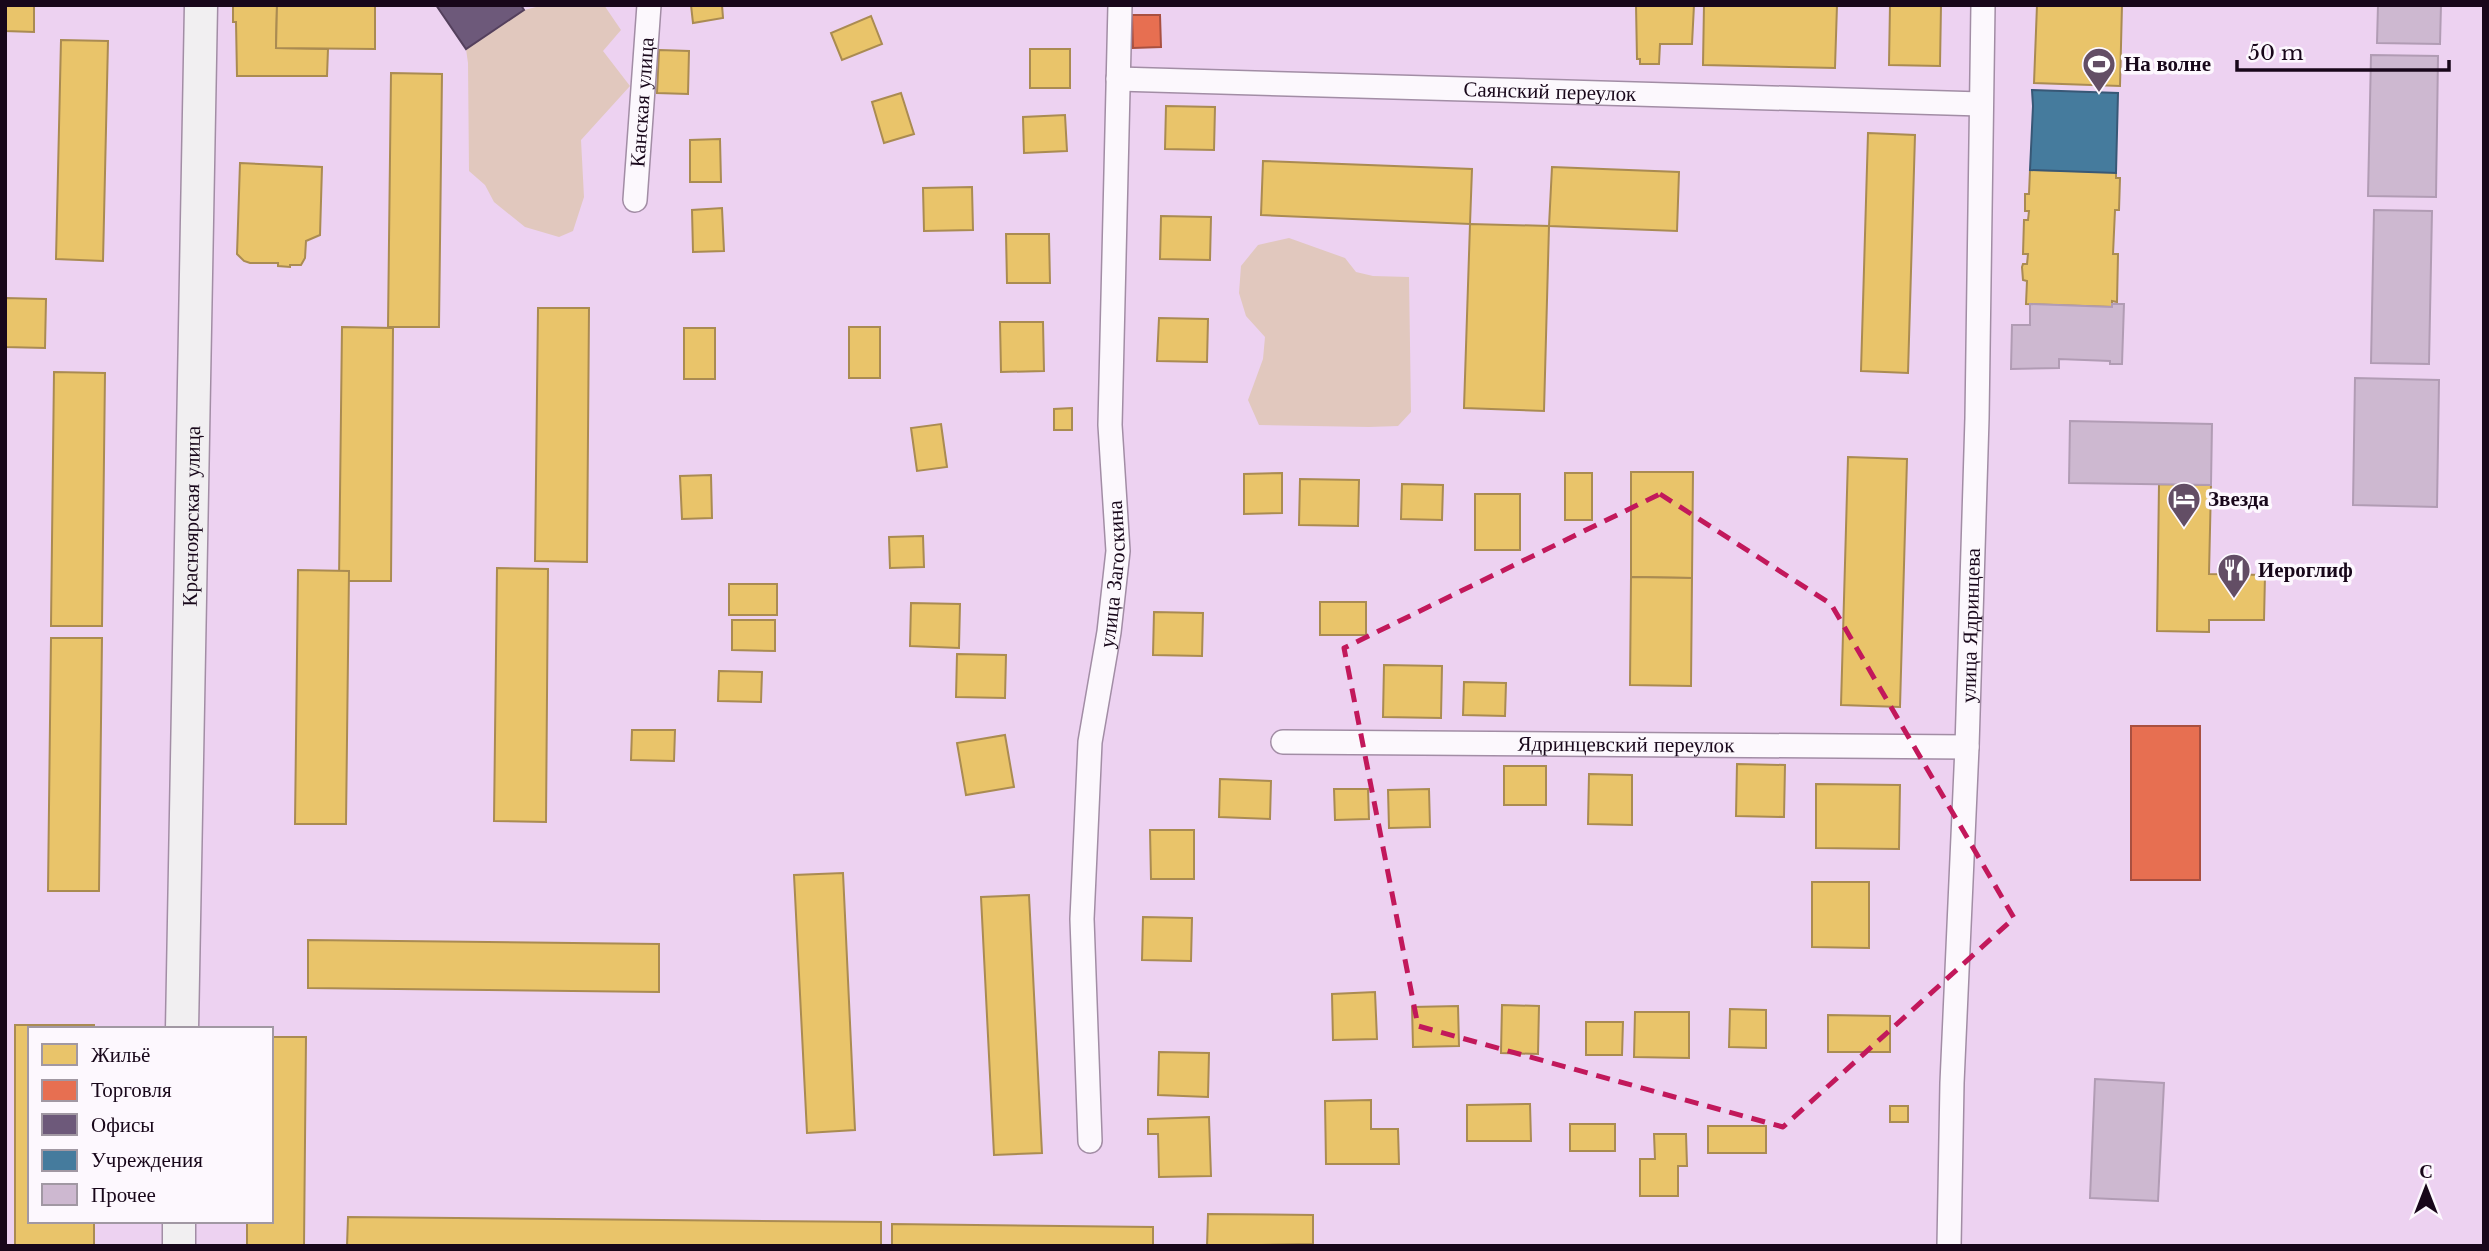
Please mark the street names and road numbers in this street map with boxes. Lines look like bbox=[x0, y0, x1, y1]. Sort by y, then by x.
street label: Канская улица bbox=[624, 36, 660, 168]
street label: Саянский переулок bbox=[1463, 76, 1637, 107]
street label: Красноярская улица bbox=[177, 425, 206, 607]
street label: улица Загоскина bbox=[1093, 499, 1131, 650]
street label: улица Ядринцева bbox=[1955, 547, 1986, 703]
street label: Ядринцевский переулок bbox=[1518, 731, 1735, 758]

